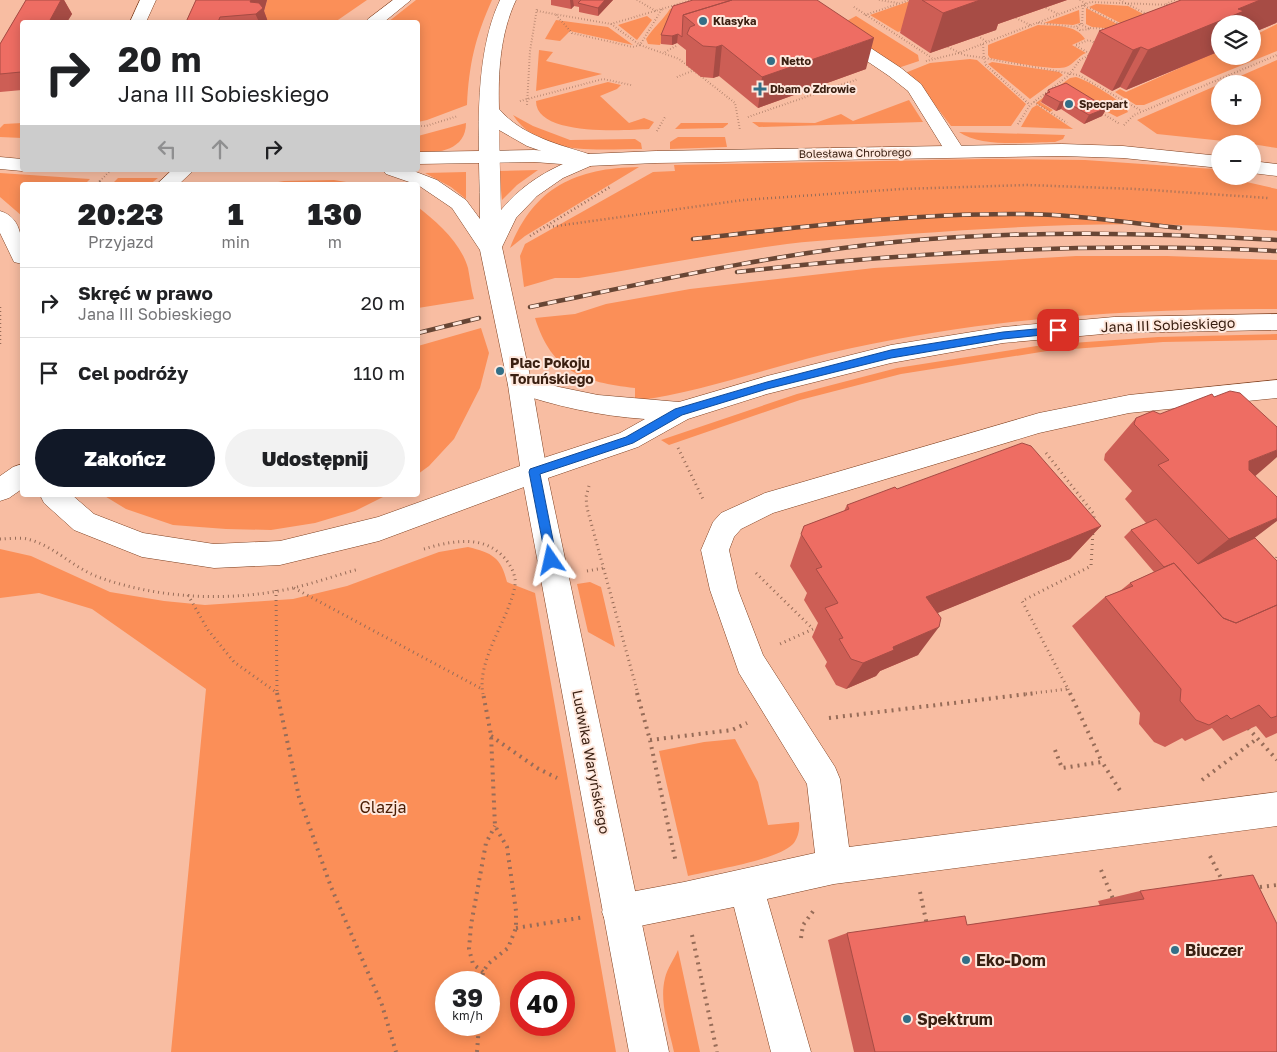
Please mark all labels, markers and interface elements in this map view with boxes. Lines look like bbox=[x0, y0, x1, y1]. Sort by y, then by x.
place label: Klasyka bbox=[713, 14, 756, 27]
marker: Klasyka bbox=[697, 15, 709, 27]
map controls bbox=[1211, 15, 1261, 185]
button: layers bbox=[1211, 15, 1261, 65]
text: 20 m bbox=[118, 38, 201, 80]
icon: right bbox=[35, 40, 100, 105]
place label: Netto bbox=[781, 54, 811, 67]
marker: Netto bbox=[765, 55, 777, 67]
button: + bbox=[1211, 75, 1261, 125]
text: Jana III Sobieskiego bbox=[118, 80, 329, 107]
place label: Dbam o Zdrowie bbox=[770, 82, 856, 95]
marker: Dbam o Zdrowie bbox=[754, 83, 766, 95]
place label: Specpart bbox=[1079, 97, 1129, 110]
marker: Specpart bbox=[1063, 98, 1075, 110]
icon: left bbox=[153, 135, 181, 163]
icon: ahead bbox=[206, 135, 234, 163]
icon: right bbox=[259, 135, 287, 163]
button: − bbox=[1211, 135, 1261, 185]
street label: Bolesława Chrobrego bbox=[798, 145, 912, 160]
text: 20:23 bbox=[78, 196, 164, 232]
text: 1 bbox=[228, 196, 244, 232]
text: 130 bbox=[308, 196, 362, 232]
text: Przyjazd bbox=[88, 232, 153, 252]
text: min bbox=[221, 232, 250, 252]
text: m bbox=[328, 232, 342, 252]
text: Skręć w prawo bbox=[78, 281, 213, 304]
icon: right bbox=[35, 289, 63, 317]
text: 20 m bbox=[361, 291, 405, 314]
text: Jana III Sobieskiego bbox=[78, 304, 232, 324]
pin bbox=[1037, 309, 1079, 351]
street label: Jana III Sobieskiego bbox=[1101, 314, 1235, 335]
icon: arrive bbox=[1044, 316, 1072, 344]
place label: Plac Pokoju Toruńskiego bbox=[510, 354, 594, 387]
icon: arrive bbox=[35, 359, 63, 387]
text: Cel podróży bbox=[78, 361, 188, 384]
text: 110 m bbox=[353, 361, 405, 384]
marker: Plac Pokoju Toruńskiego bbox=[494, 365, 506, 377]
button: Zakończ bbox=[35, 429, 215, 487]
button: Udostępnij bbox=[225, 429, 405, 487]
position arrow bbox=[524, 533, 576, 585]
street label: Ludwika Waryńskiego bbox=[569, 688, 614, 835]
park label: Glazja bbox=[360, 797, 406, 817]
place label: Biuczer bbox=[1185, 940, 1243, 960]
marker: Biuczer bbox=[1169, 944, 1181, 956]
place label: Eko-Dom bbox=[976, 950, 1046, 970]
marker: Eko-Dom bbox=[960, 954, 972, 966]
speed limit sign: 40 bbox=[510, 971, 575, 1036]
text: 39 bbox=[452, 982, 483, 1013]
text: km/h bbox=[452, 1008, 483, 1023]
place label: Spektrum bbox=[917, 1009, 993, 1029]
marker: Spektrum bbox=[901, 1013, 913, 1025]

